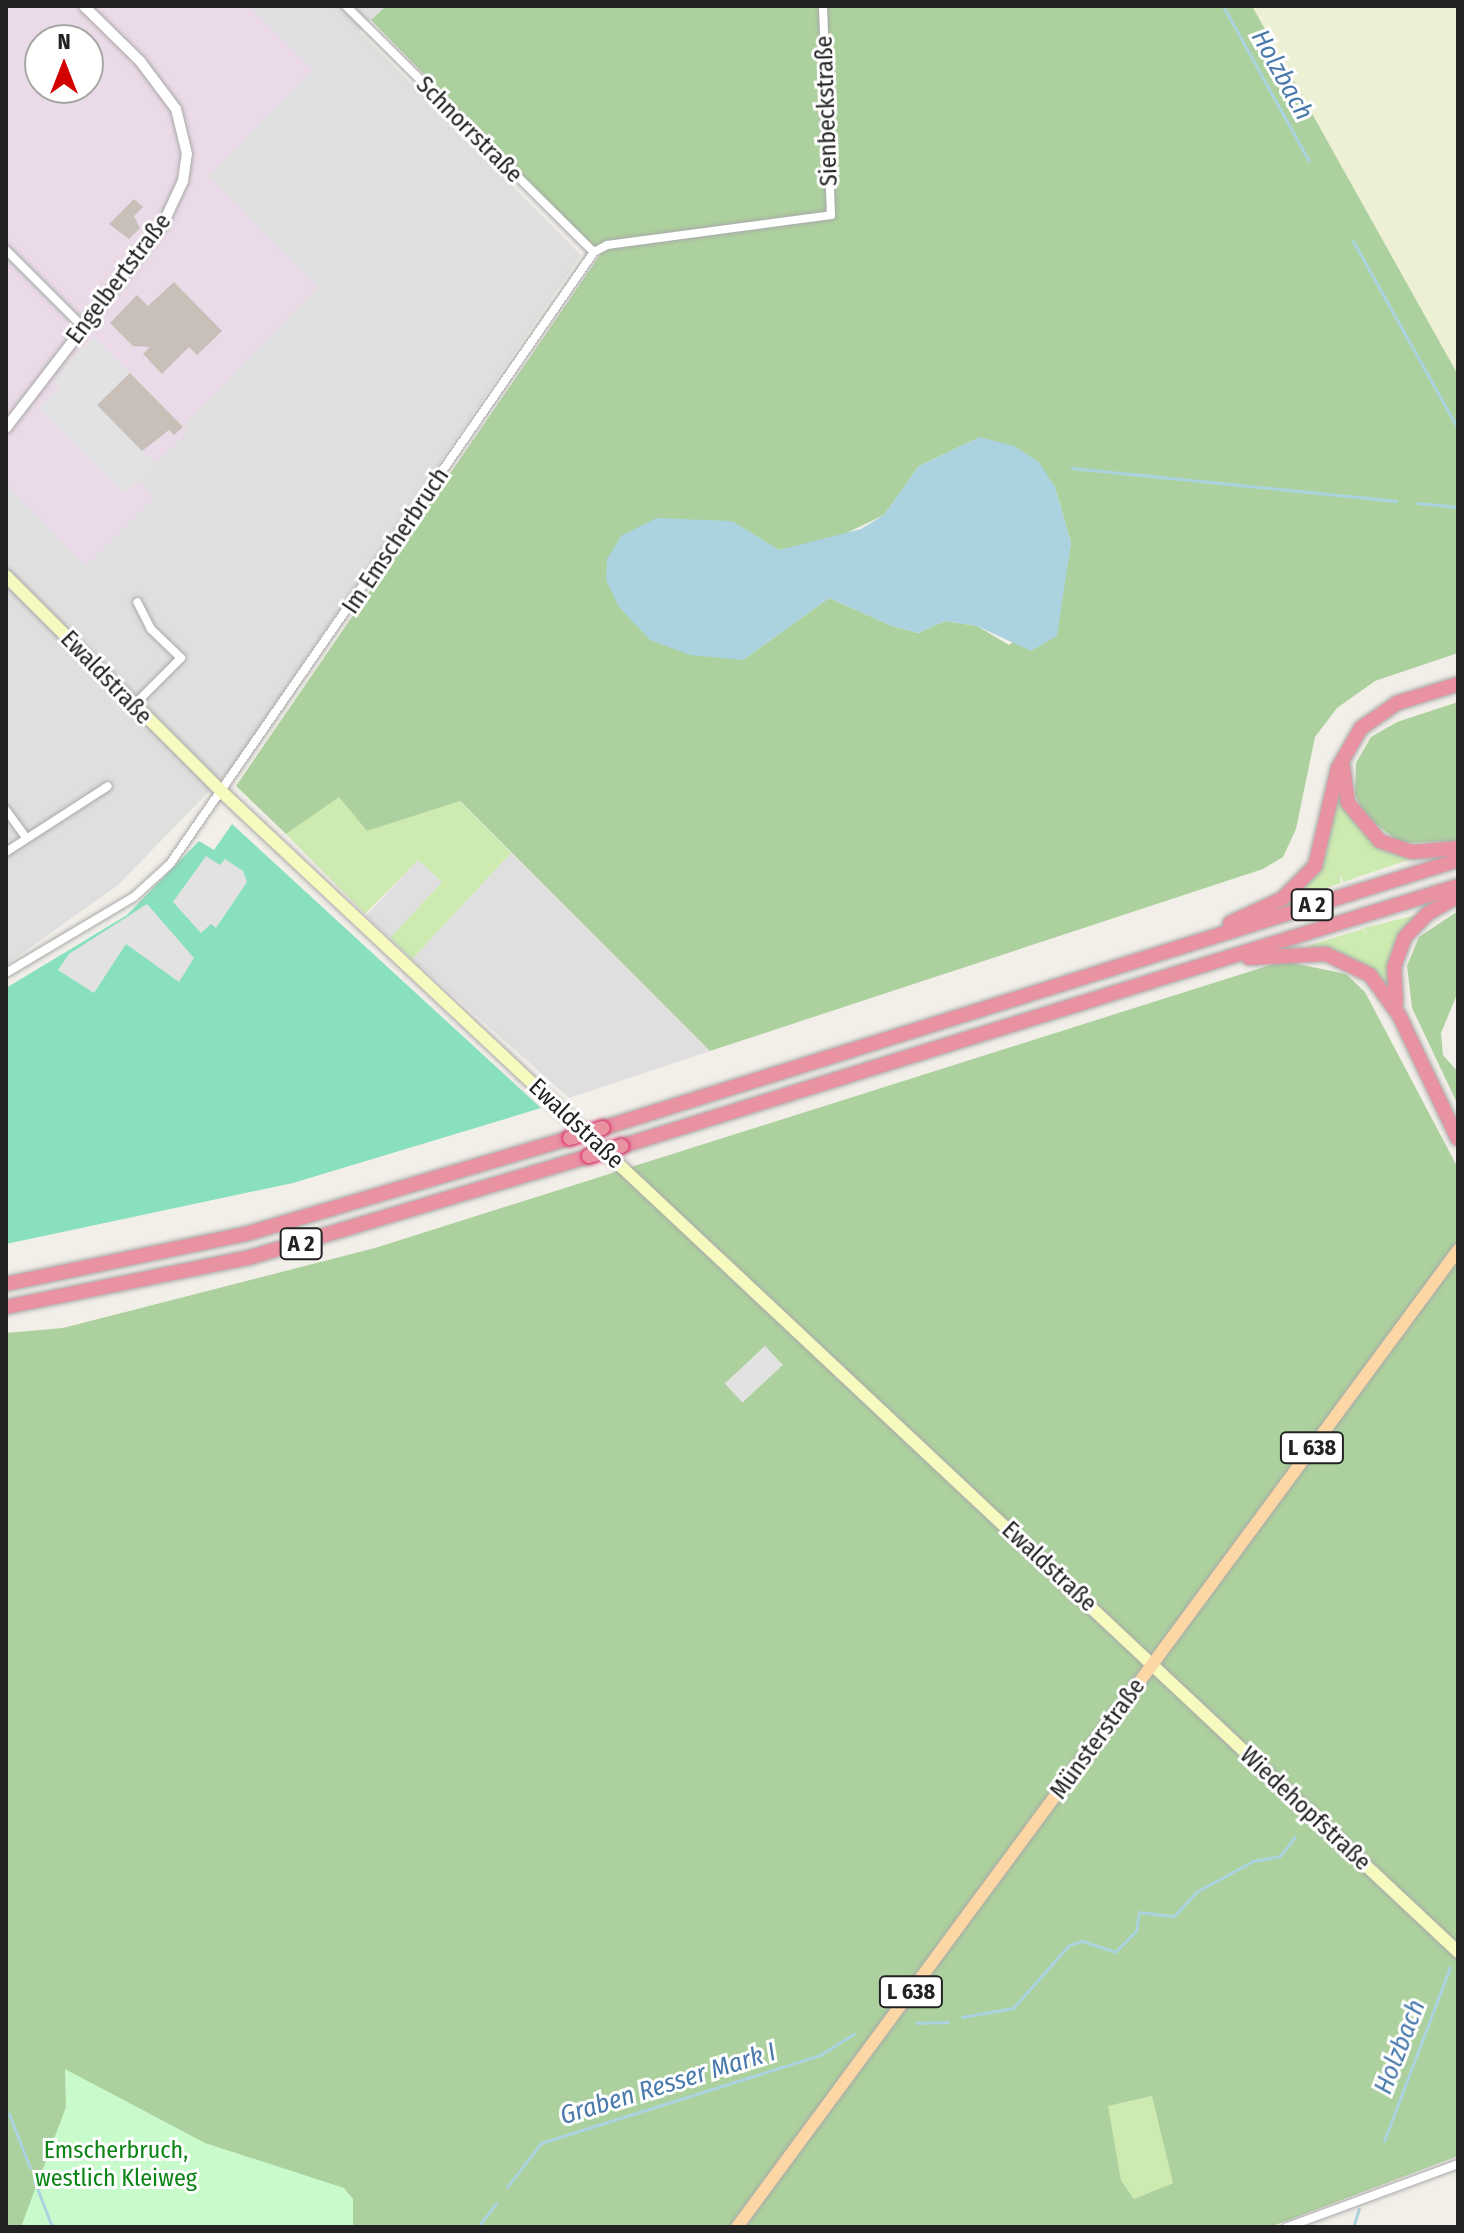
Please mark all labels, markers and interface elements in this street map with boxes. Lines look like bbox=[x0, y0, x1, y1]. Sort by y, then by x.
north arrow bbox=[24, 24, 104, 104]
water label: Holzbach bbox=[1244, 24, 1320, 126]
text: N bbox=[57, 28, 71, 55]
street label: Sienbeckstraße bbox=[810, 35, 844, 187]
street label: Schnorrstraße bbox=[410, 71, 528, 189]
street label: Engelbertstraße bbox=[61, 208, 177, 350]
street label: Im Emscherbruch bbox=[337, 463, 455, 619]
street label: Ewaldstraße bbox=[54, 625, 158, 731]
road number: A 2 bbox=[1290, 887, 1334, 923]
street label: Ewaldstraße bbox=[523, 1073, 629, 1175]
road number: A 2 bbox=[279, 1226, 323, 1262]
road number: L 638 bbox=[1278, 1430, 1346, 1466]
street label: Ewaldstraße bbox=[996, 1516, 1102, 1618]
street label: Münsterstraße bbox=[1045, 1673, 1151, 1805]
street label: Wiedehopfstraße bbox=[1234, 1741, 1376, 1877]
road number: L 638 bbox=[877, 1974, 945, 2010]
water label: Holzbach bbox=[1368, 1995, 1432, 2099]
water label: Graben Resser Mark I bbox=[556, 2036, 780, 2132]
park label: Emscherbruch, westlich Kleiweg bbox=[35, 2137, 197, 2193]

